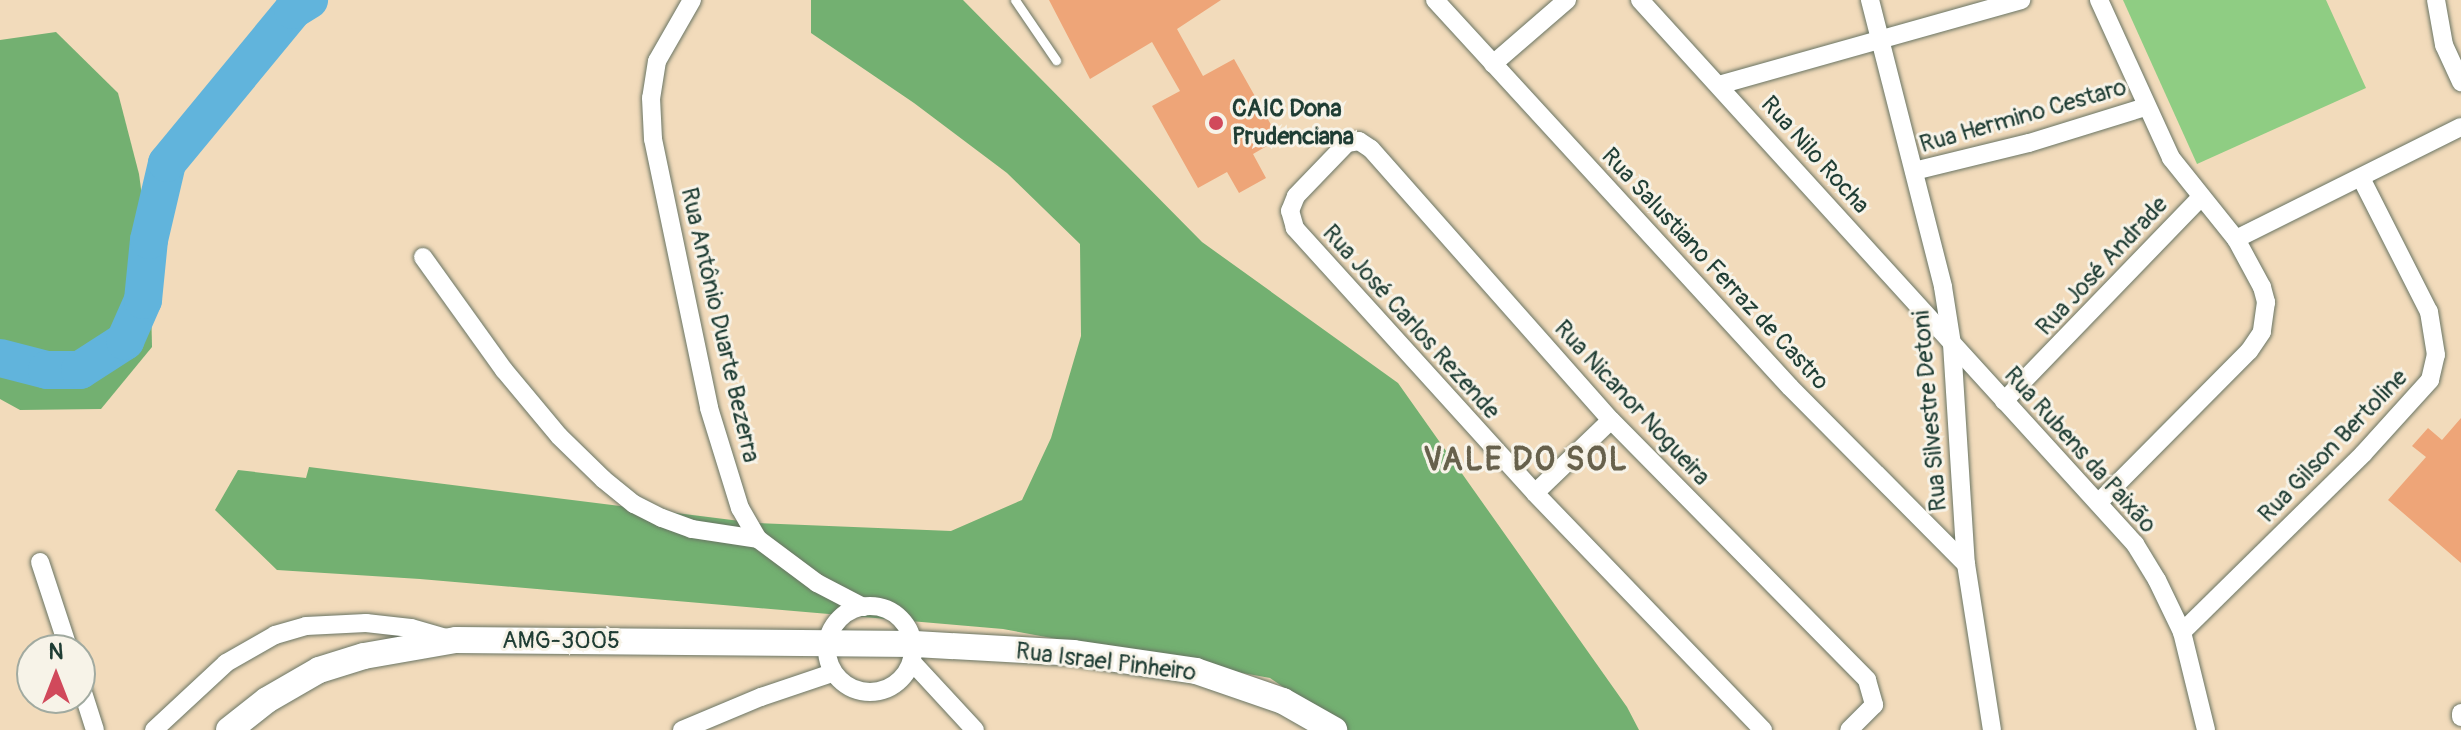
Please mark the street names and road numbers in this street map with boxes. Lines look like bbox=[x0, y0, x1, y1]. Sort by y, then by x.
street label: Rua Hermino Cestaro bbox=[1916, 73, 2130, 159]
street label: Rua Nilo Rocha bbox=[1755, 90, 1875, 220]
street label: Rua Salustiano Ferraz de Castro bbox=[1595, 142, 1835, 396]
street label: Rua Antônio Duarte Bezerra bbox=[674, 185, 766, 465]
street label: Rua José Andrade bbox=[2030, 190, 2174, 342]
street label: Rua José Carlos Rezende bbox=[1316, 219, 1506, 425]
street label: Rua Silvestre Detoni bbox=[1907, 309, 1953, 513]
street label: Rua Nicanor Nogueira bbox=[1548, 314, 1716, 492]
street label: Rua Rubens da Paixão bbox=[1998, 361, 2162, 539]
street label: Rua Gilson Bertoline bbox=[2252, 363, 2414, 529]
street label: AMG-3005 bbox=[502, 627, 620, 655]
street label: Rua Israel Pinheiro bbox=[1014, 637, 1198, 687]

